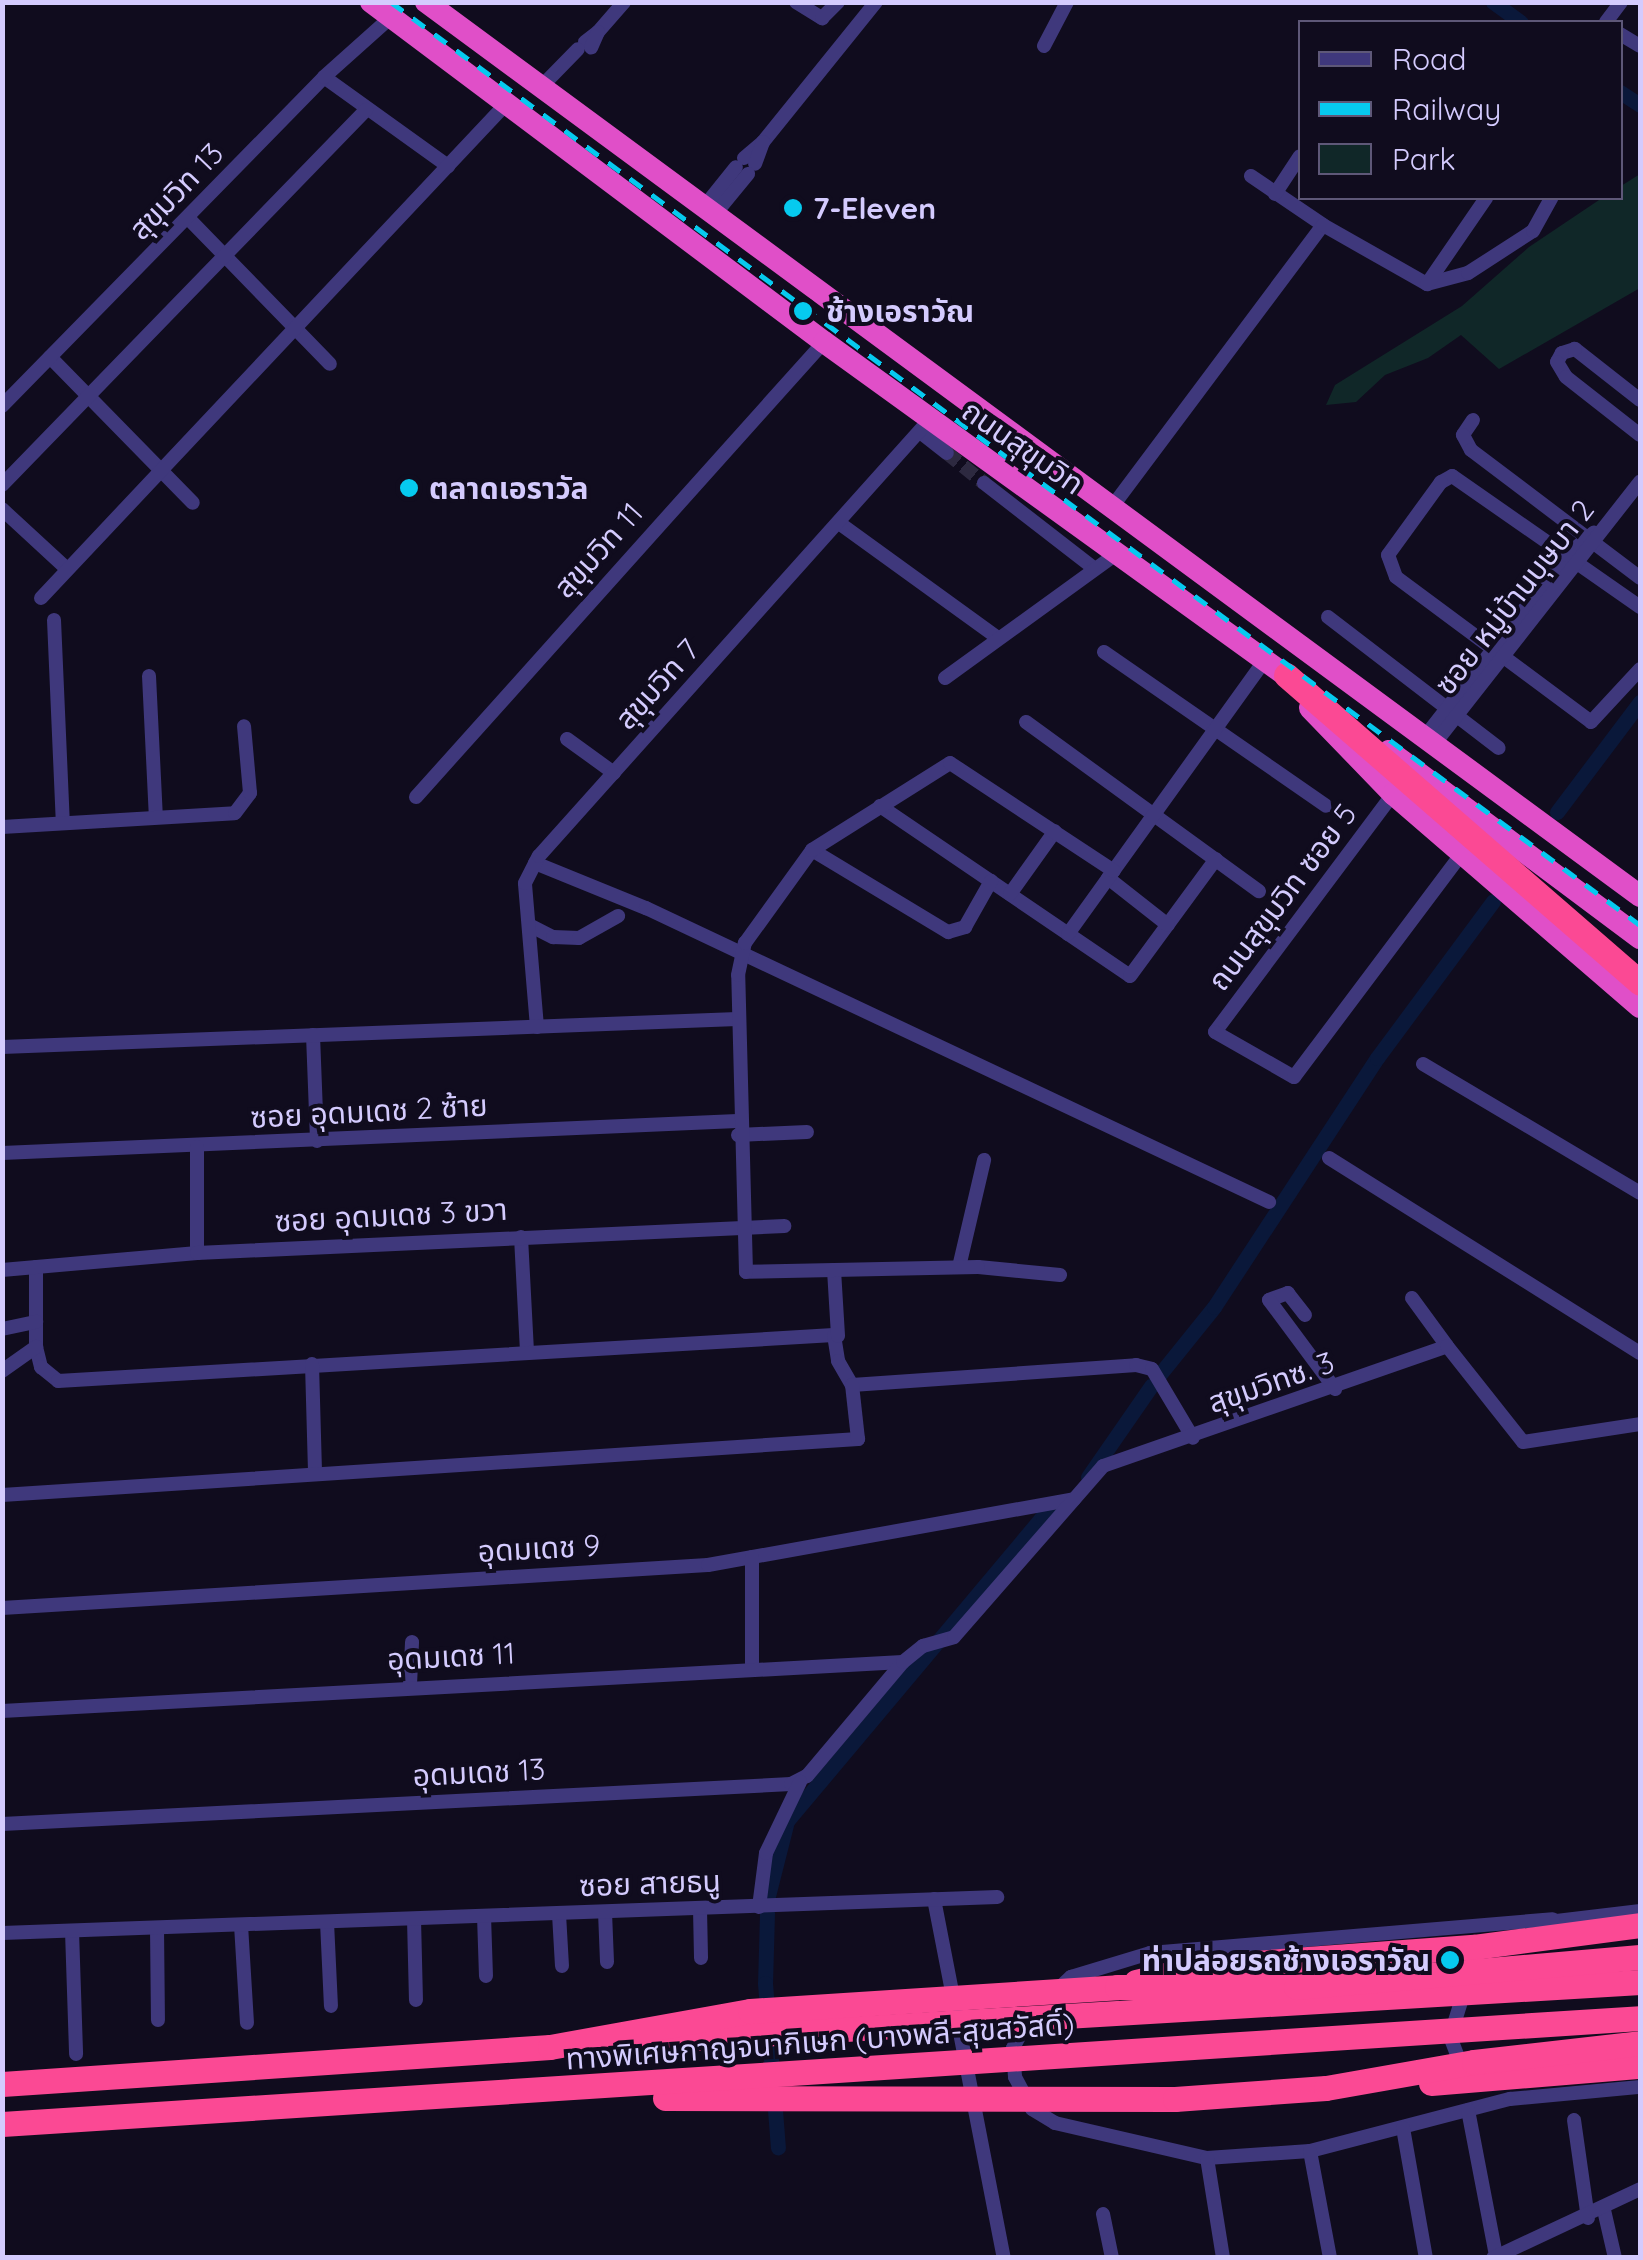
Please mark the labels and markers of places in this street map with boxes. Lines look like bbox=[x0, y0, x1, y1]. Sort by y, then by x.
place label: 7-Eleven bbox=[813, 190, 936, 226]
marker: 7-Eleven bbox=[782, 197, 804, 219]
place label: ช้างเอราวัณ bbox=[826, 293, 974, 329]
marker: ช้างเอราวัณ bbox=[790, 298, 816, 324]
place label: ตลาดเอราวัล bbox=[429, 470, 589, 506]
marker: ตลาดเอราวัล bbox=[398, 477, 420, 499]
place label: ท่าปล่อยรถช้างเอราวัณ bbox=[1142, 1942, 1430, 1978]
marker: ท่าปล่อยรถช้างเอราวัณ bbox=[1439, 1949, 1461, 1971]

